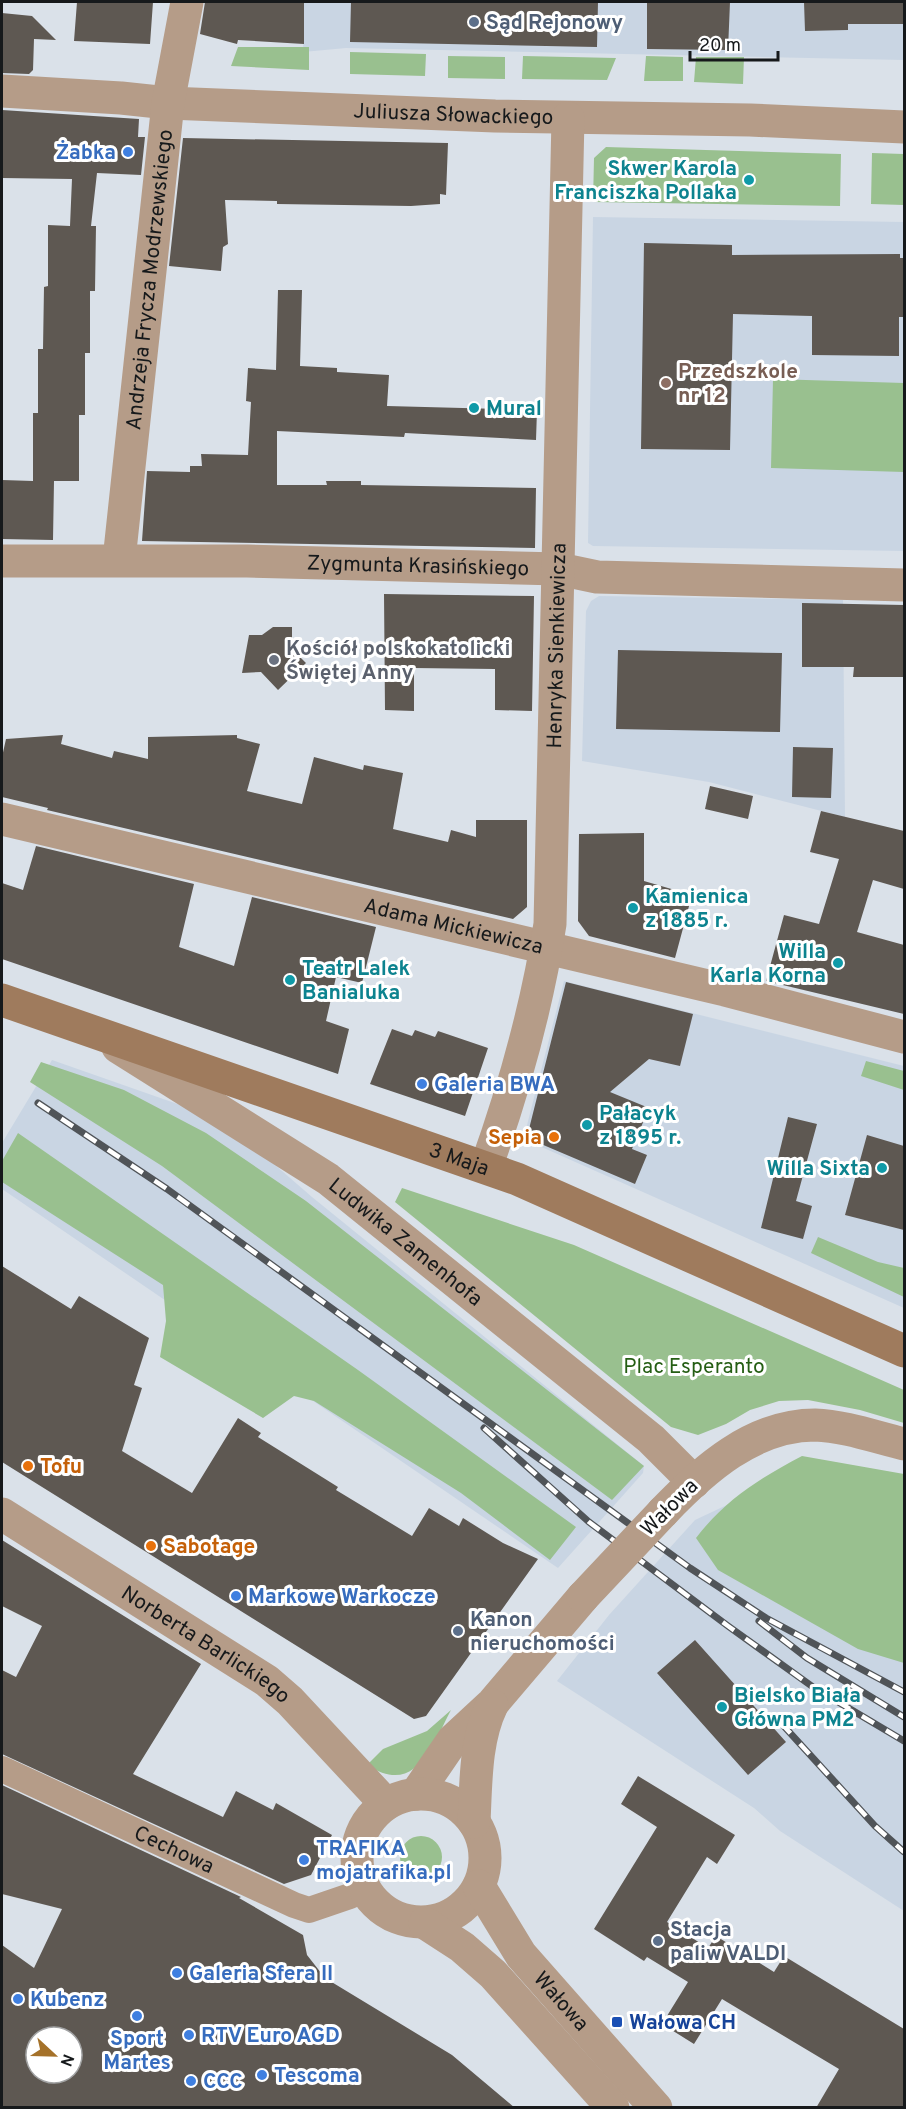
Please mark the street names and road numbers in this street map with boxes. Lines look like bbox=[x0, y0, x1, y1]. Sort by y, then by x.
street label: Juliusza Słowackiego bbox=[353, 98, 554, 132]
street label: Andrzeja Frycza Modrzewskiego bbox=[121, 128, 180, 432]
street label: Henryka Sienkiewicza bbox=[542, 543, 574, 749]
street label: Zygmunta Krasińskiego bbox=[306, 551, 530, 583]
street label: Adama Mickiewicza bbox=[361, 893, 546, 962]
street label: 3 Maja bbox=[425, 1137, 492, 1183]
street label: Ludwika Zamenhofa bbox=[322, 1173, 488, 1313]
street label: Wałowa bbox=[635, 1473, 705, 1543]
street label: Norberta Barlickiego bbox=[115, 1580, 295, 1710]
street label: Cechowa bbox=[129, 1820, 218, 1881]
street label: Wałowa bbox=[527, 1966, 594, 2037]

